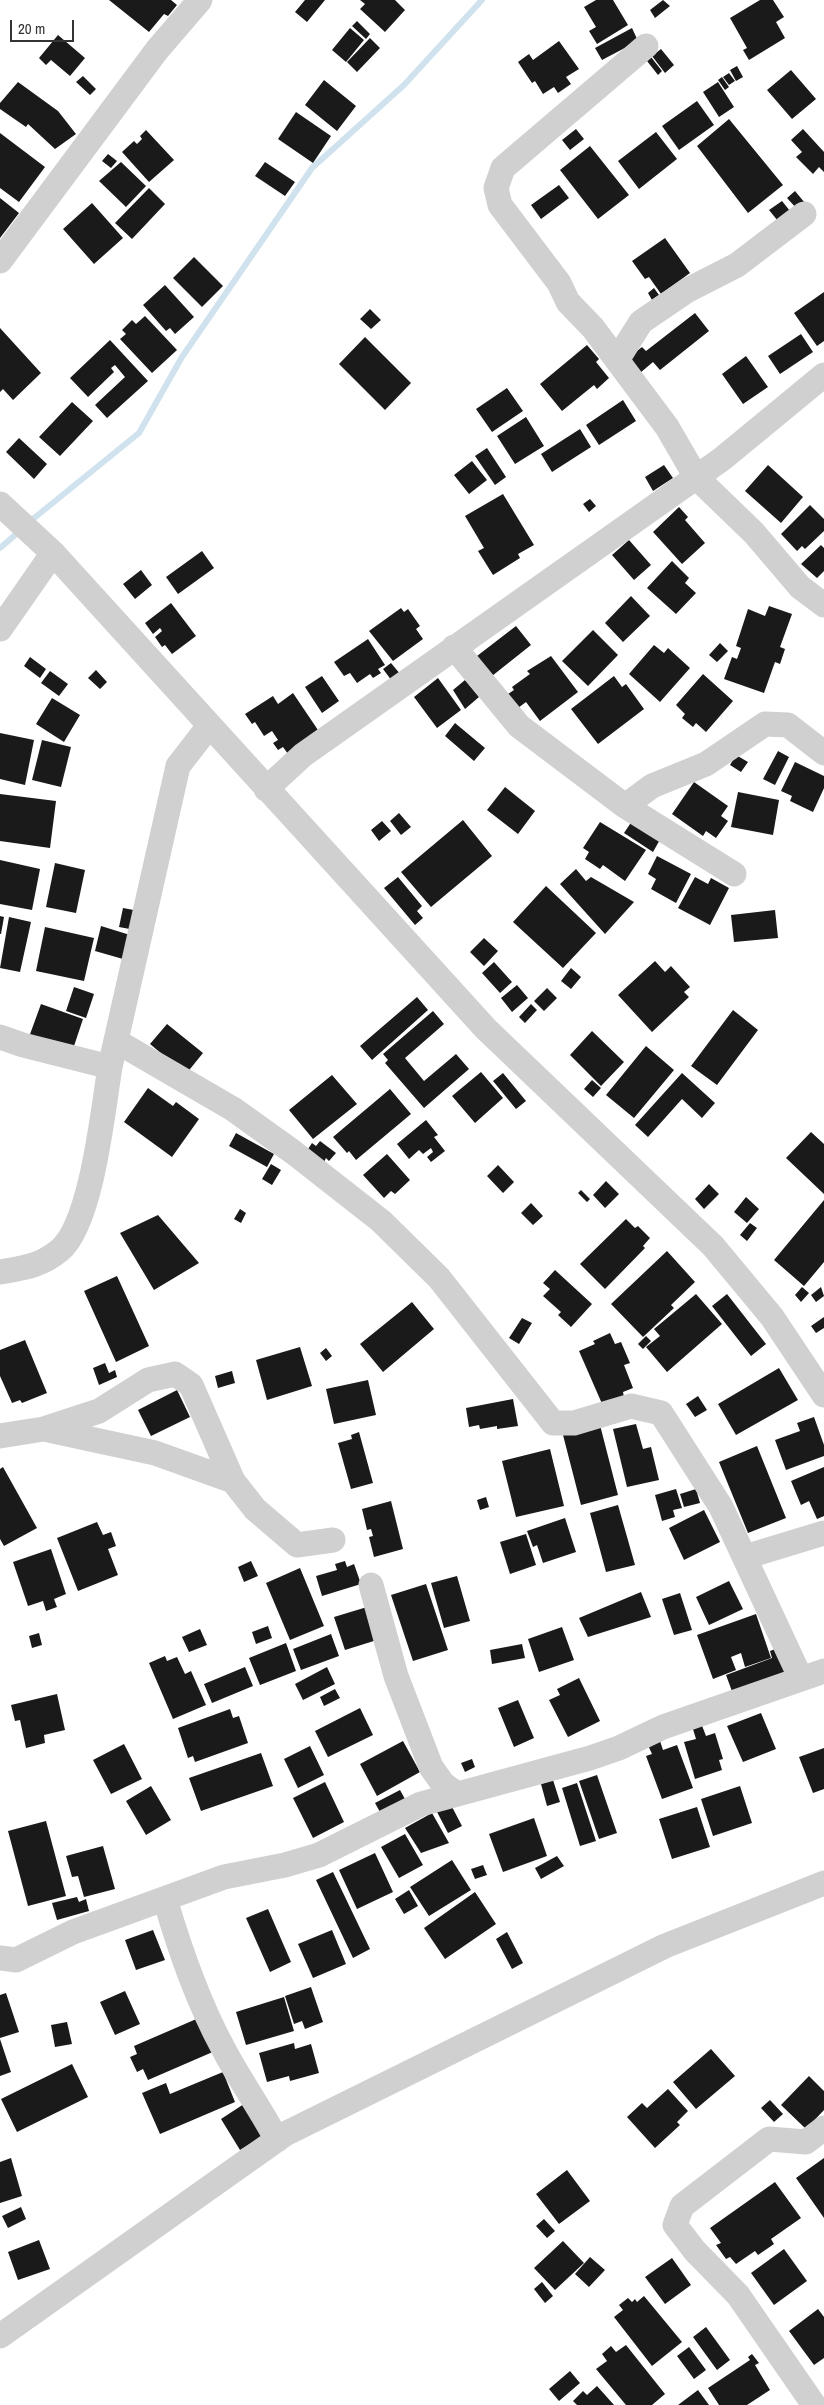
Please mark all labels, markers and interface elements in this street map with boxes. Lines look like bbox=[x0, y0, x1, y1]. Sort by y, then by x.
scale bar bbox=[12, 10, 76, 42]
text: 20 m bbox=[18, 18, 45, 39]

